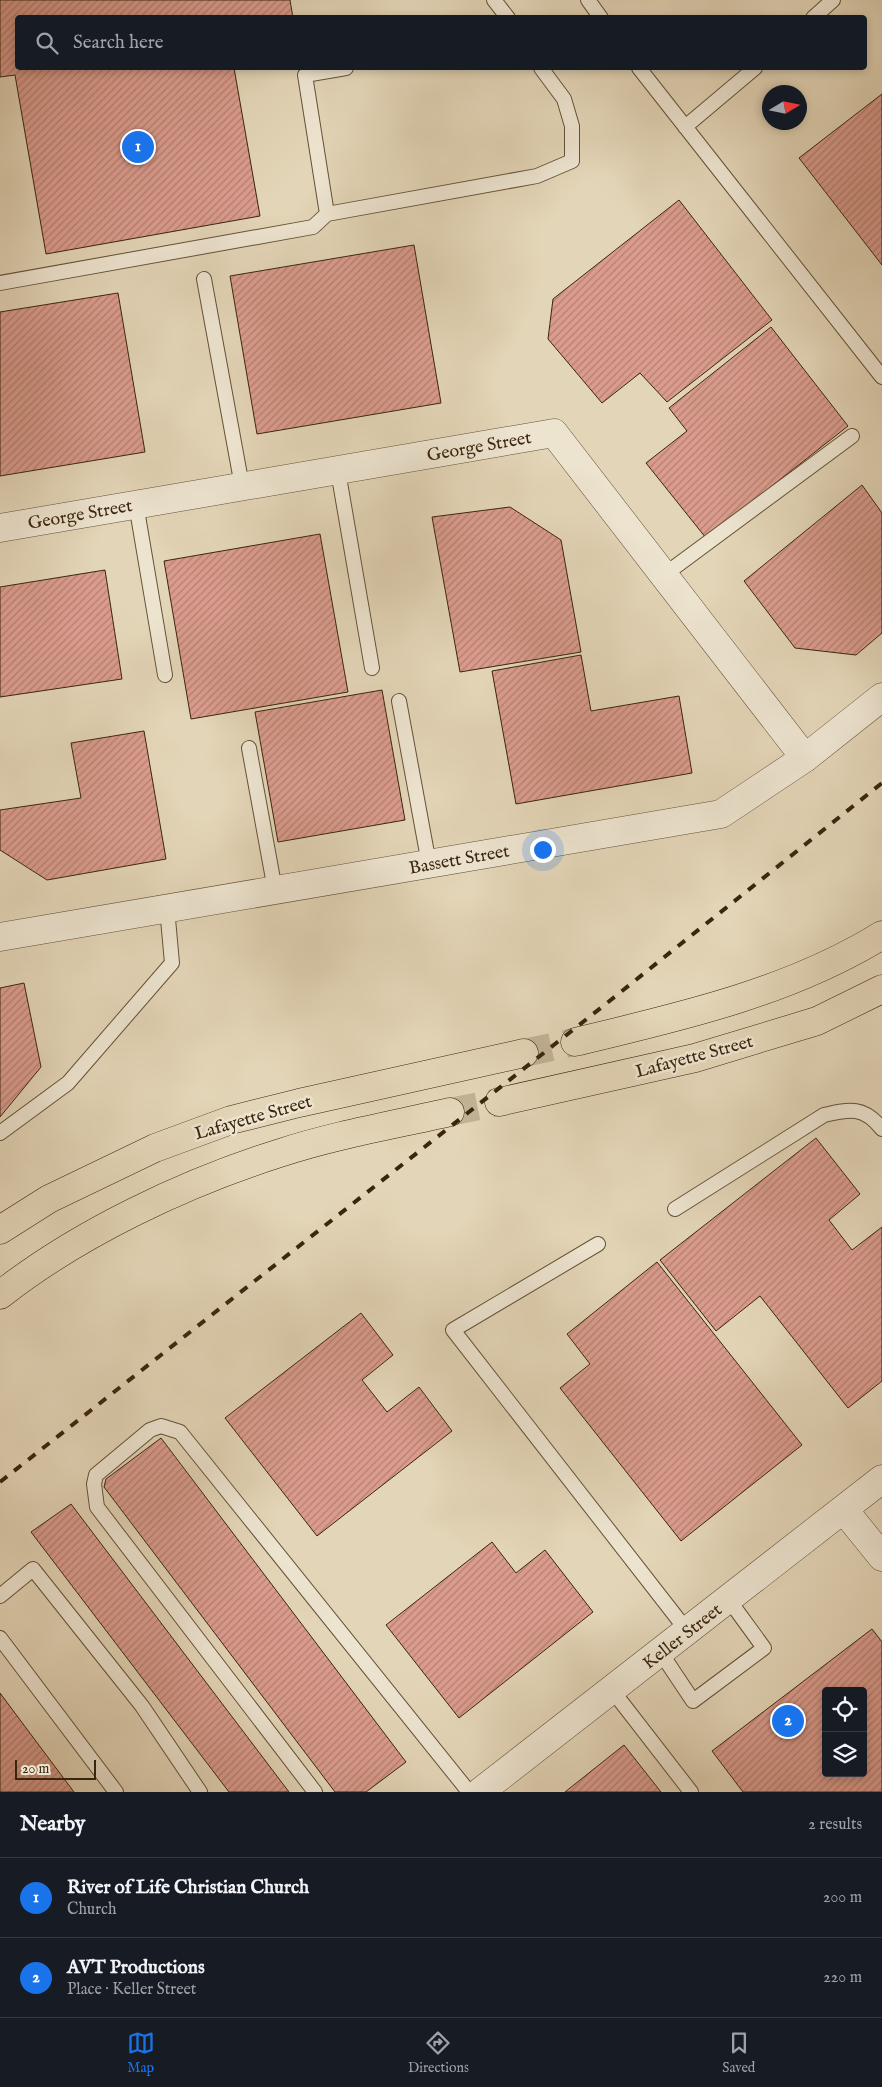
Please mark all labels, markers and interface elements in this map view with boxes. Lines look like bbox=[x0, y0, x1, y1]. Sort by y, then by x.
search box bbox=[15, 15, 867, 70]
icon: search bbox=[33, 29, 61, 57]
text: Search here bbox=[73, 31, 164, 55]
north arrow bbox=[762, 85, 807, 130]
pin: 1 bbox=[122, 128, 154, 166]
street label: George Street bbox=[425, 427, 533, 468]
street label: George Street bbox=[26, 495, 134, 536]
your location bbox=[530, 837, 556, 863]
street label: Bassett Street bbox=[407, 840, 511, 881]
street label: Lafayette Street bbox=[633, 1031, 756, 1084]
street label: Lafayette Street bbox=[192, 1091, 315, 1146]
street label: Keller Street bbox=[639, 1599, 727, 1675]
map controls bbox=[822, 1687, 867, 1777]
button: locate bbox=[822, 1687, 867, 1732]
pin: 2 bbox=[772, 1702, 804, 1740]
button: layers bbox=[822, 1732, 867, 1777]
scale bar bbox=[15, 1757, 96, 1780]
text: 20 m bbox=[22, 1760, 49, 1778]
text: Nearby bbox=[20, 1811, 85, 1838]
text: 2 results bbox=[808, 1815, 862, 1835]
text: River of Life Christian Church bbox=[67, 1876, 309, 1900]
text: 1 bbox=[33, 1888, 39, 1908]
text: 200 m bbox=[823, 1888, 862, 1908]
text: Church bbox=[67, 1900, 116, 1920]
text: AVT Productions bbox=[67, 1956, 205, 1980]
text: 2 bbox=[32, 1968, 40, 1988]
text: 220 m bbox=[823, 1968, 862, 1988]
text: Place · Keller Street bbox=[67, 1980, 196, 2000]
tab: Map bbox=[127, 2029, 155, 2077]
tab: Directions bbox=[408, 2029, 469, 2077]
tab: Saved bbox=[722, 2029, 755, 2077]

